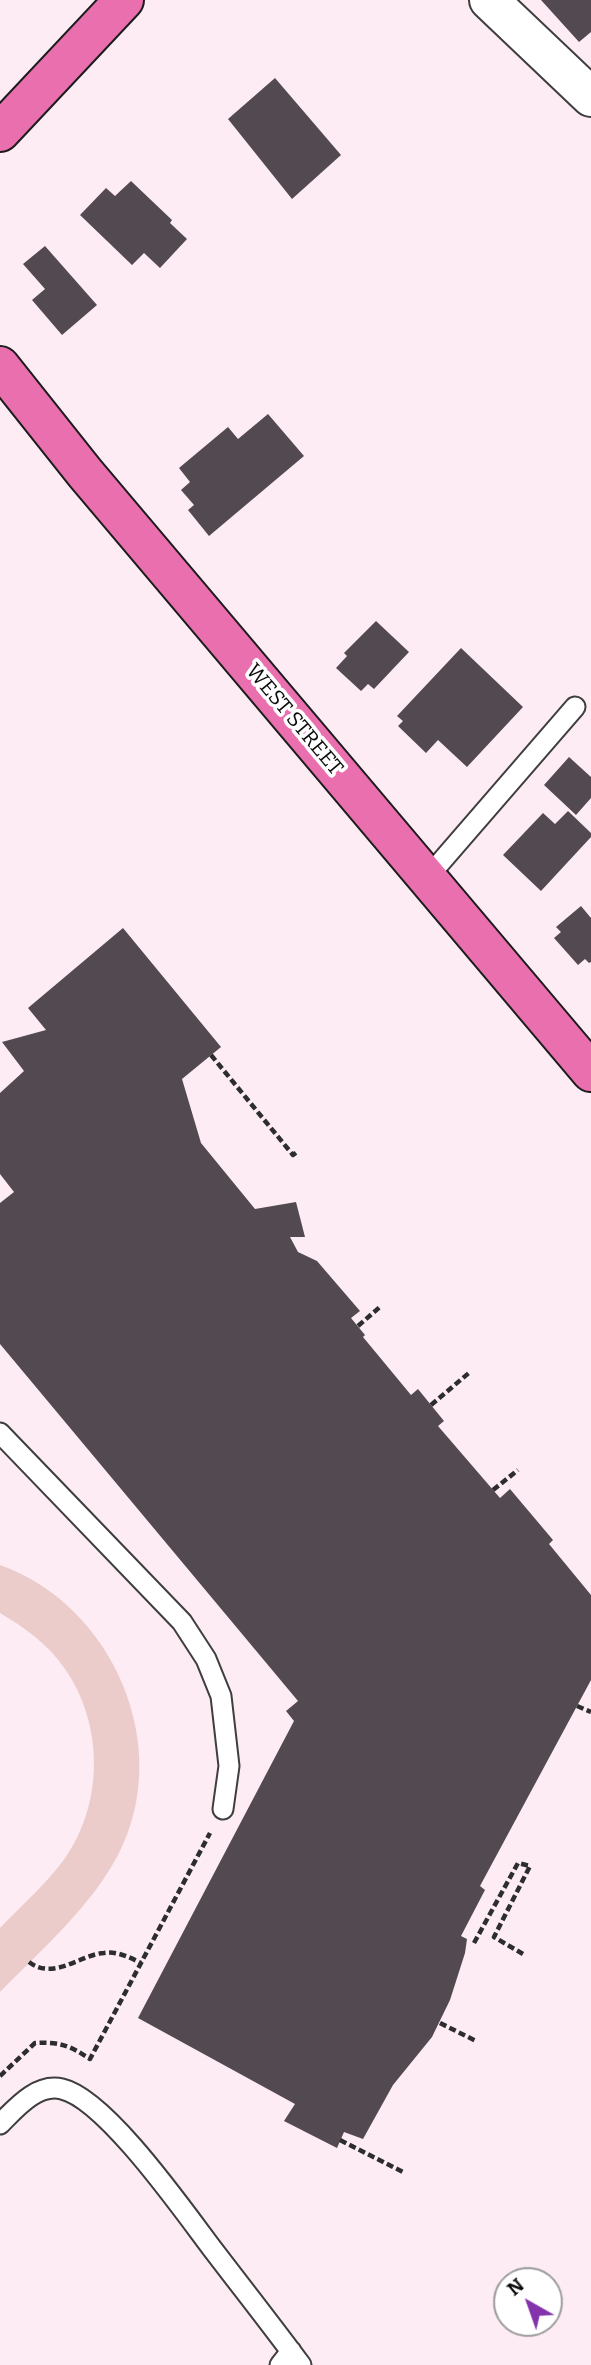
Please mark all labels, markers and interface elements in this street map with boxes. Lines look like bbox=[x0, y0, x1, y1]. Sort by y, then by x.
street label: WEST STREET bbox=[240, 659, 348, 781]
north arrow bbox=[493, 2267, 563, 2337]
text: N bbox=[502, 2274, 528, 2301]

